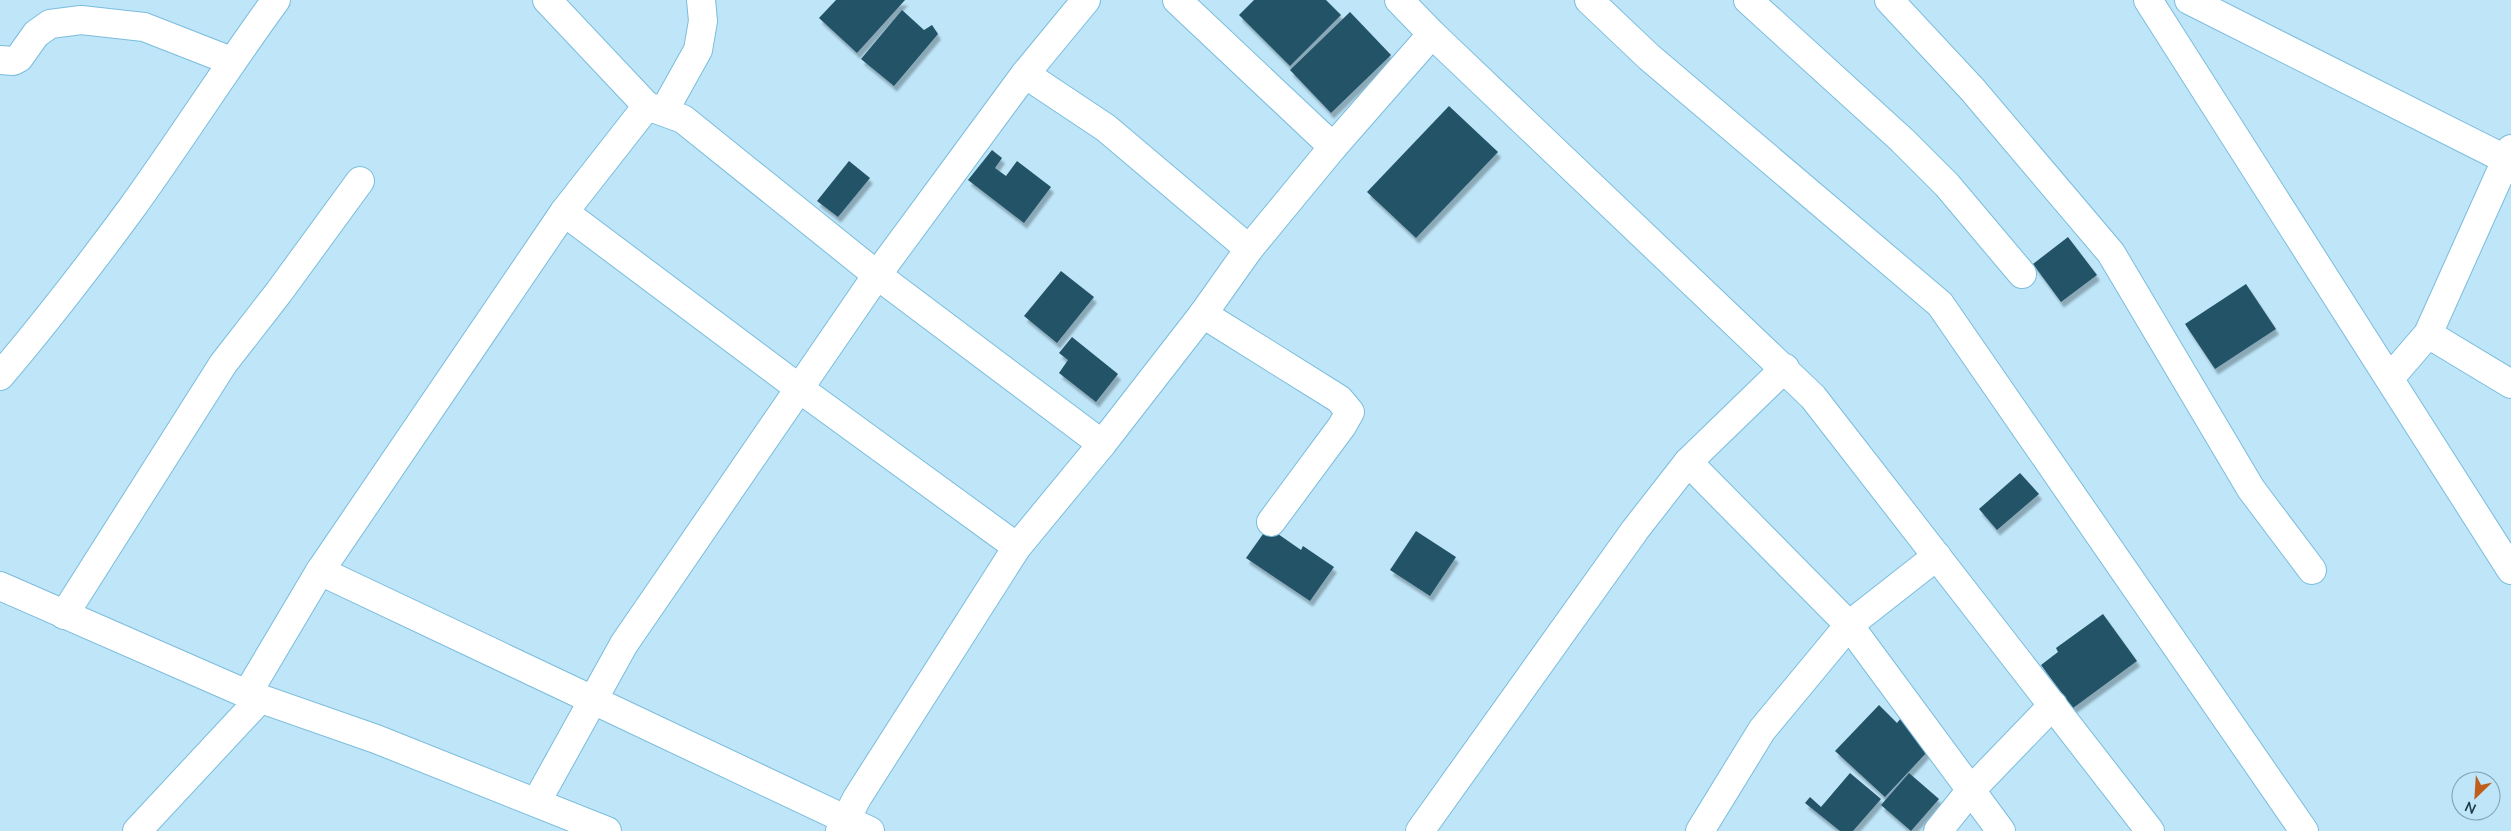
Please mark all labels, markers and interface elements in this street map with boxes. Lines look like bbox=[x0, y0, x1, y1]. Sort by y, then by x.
north arrow bbox=[2451, 771, 2501, 821]
text: N bbox=[2462, 797, 2479, 818]

